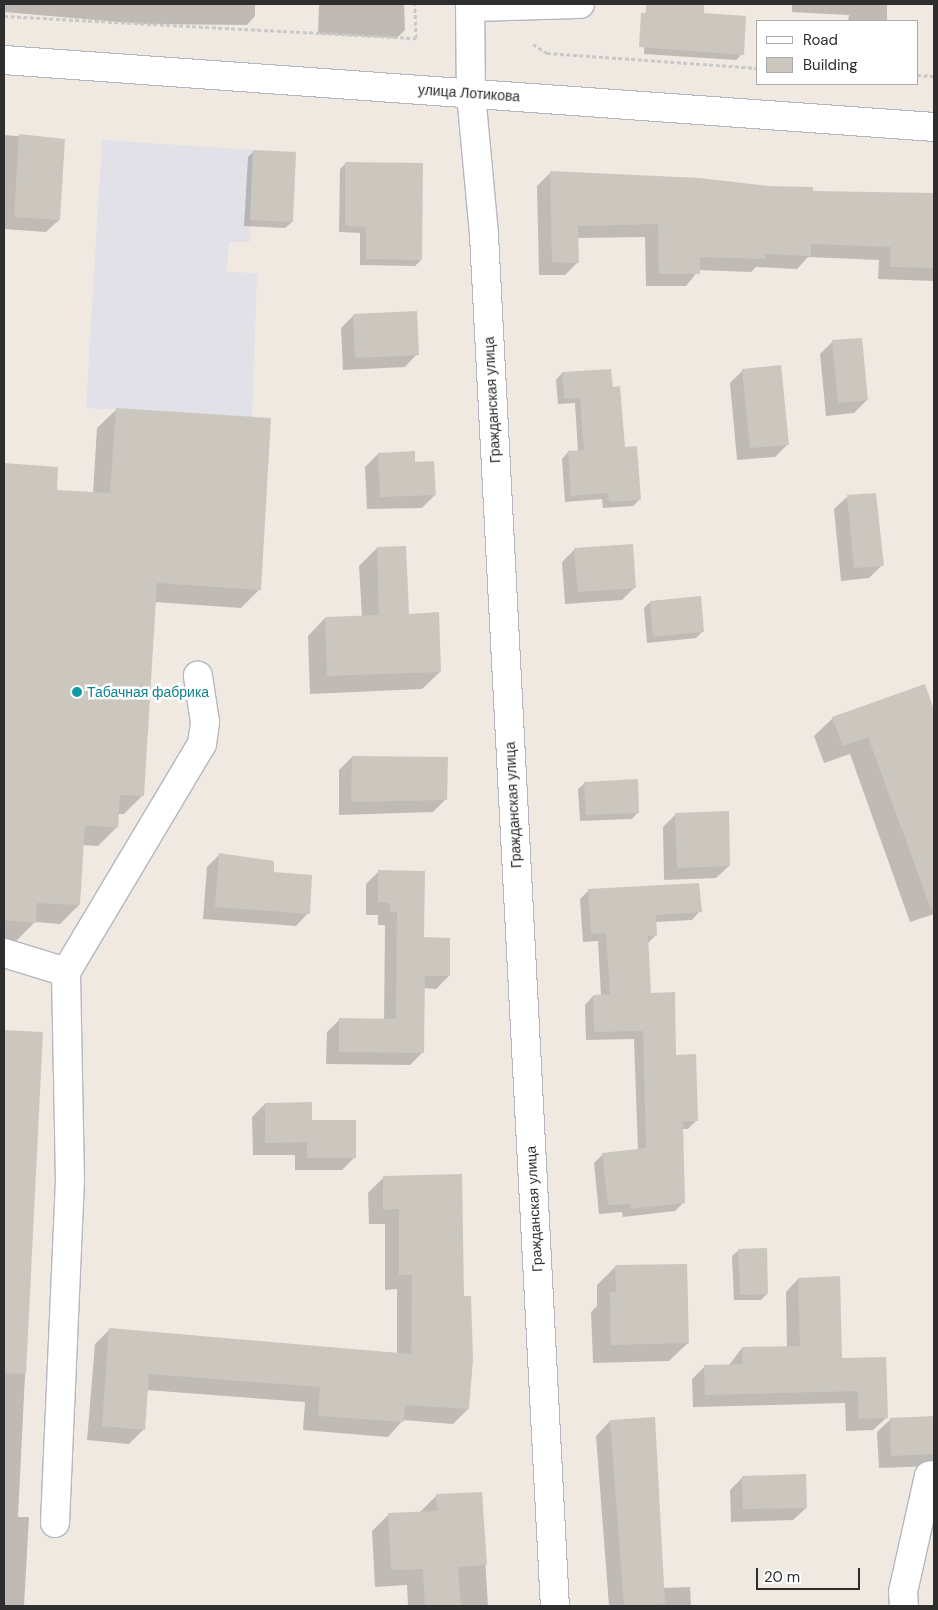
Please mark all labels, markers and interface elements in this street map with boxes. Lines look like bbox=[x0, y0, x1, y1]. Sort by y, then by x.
legend bbox=[756, 20, 918, 85]
text: Road bbox=[803, 30, 838, 50]
text: Building bbox=[803, 55, 858, 75]
street label: улица Лотикова bbox=[417, 81, 521, 105]
street label: Гражданская улица bbox=[480, 336, 504, 464]
place label: Табачная фабрика bbox=[87, 684, 209, 700]
marker: Табачная фабрика bbox=[71, 686, 83, 698]
street label: Гражданская улица bbox=[501, 741, 525, 869]
street label: Гражданская улица bbox=[522, 1145, 546, 1273]
scale bar bbox=[758, 1558, 862, 1590]
text: 20 m bbox=[764, 1567, 800, 1587]

